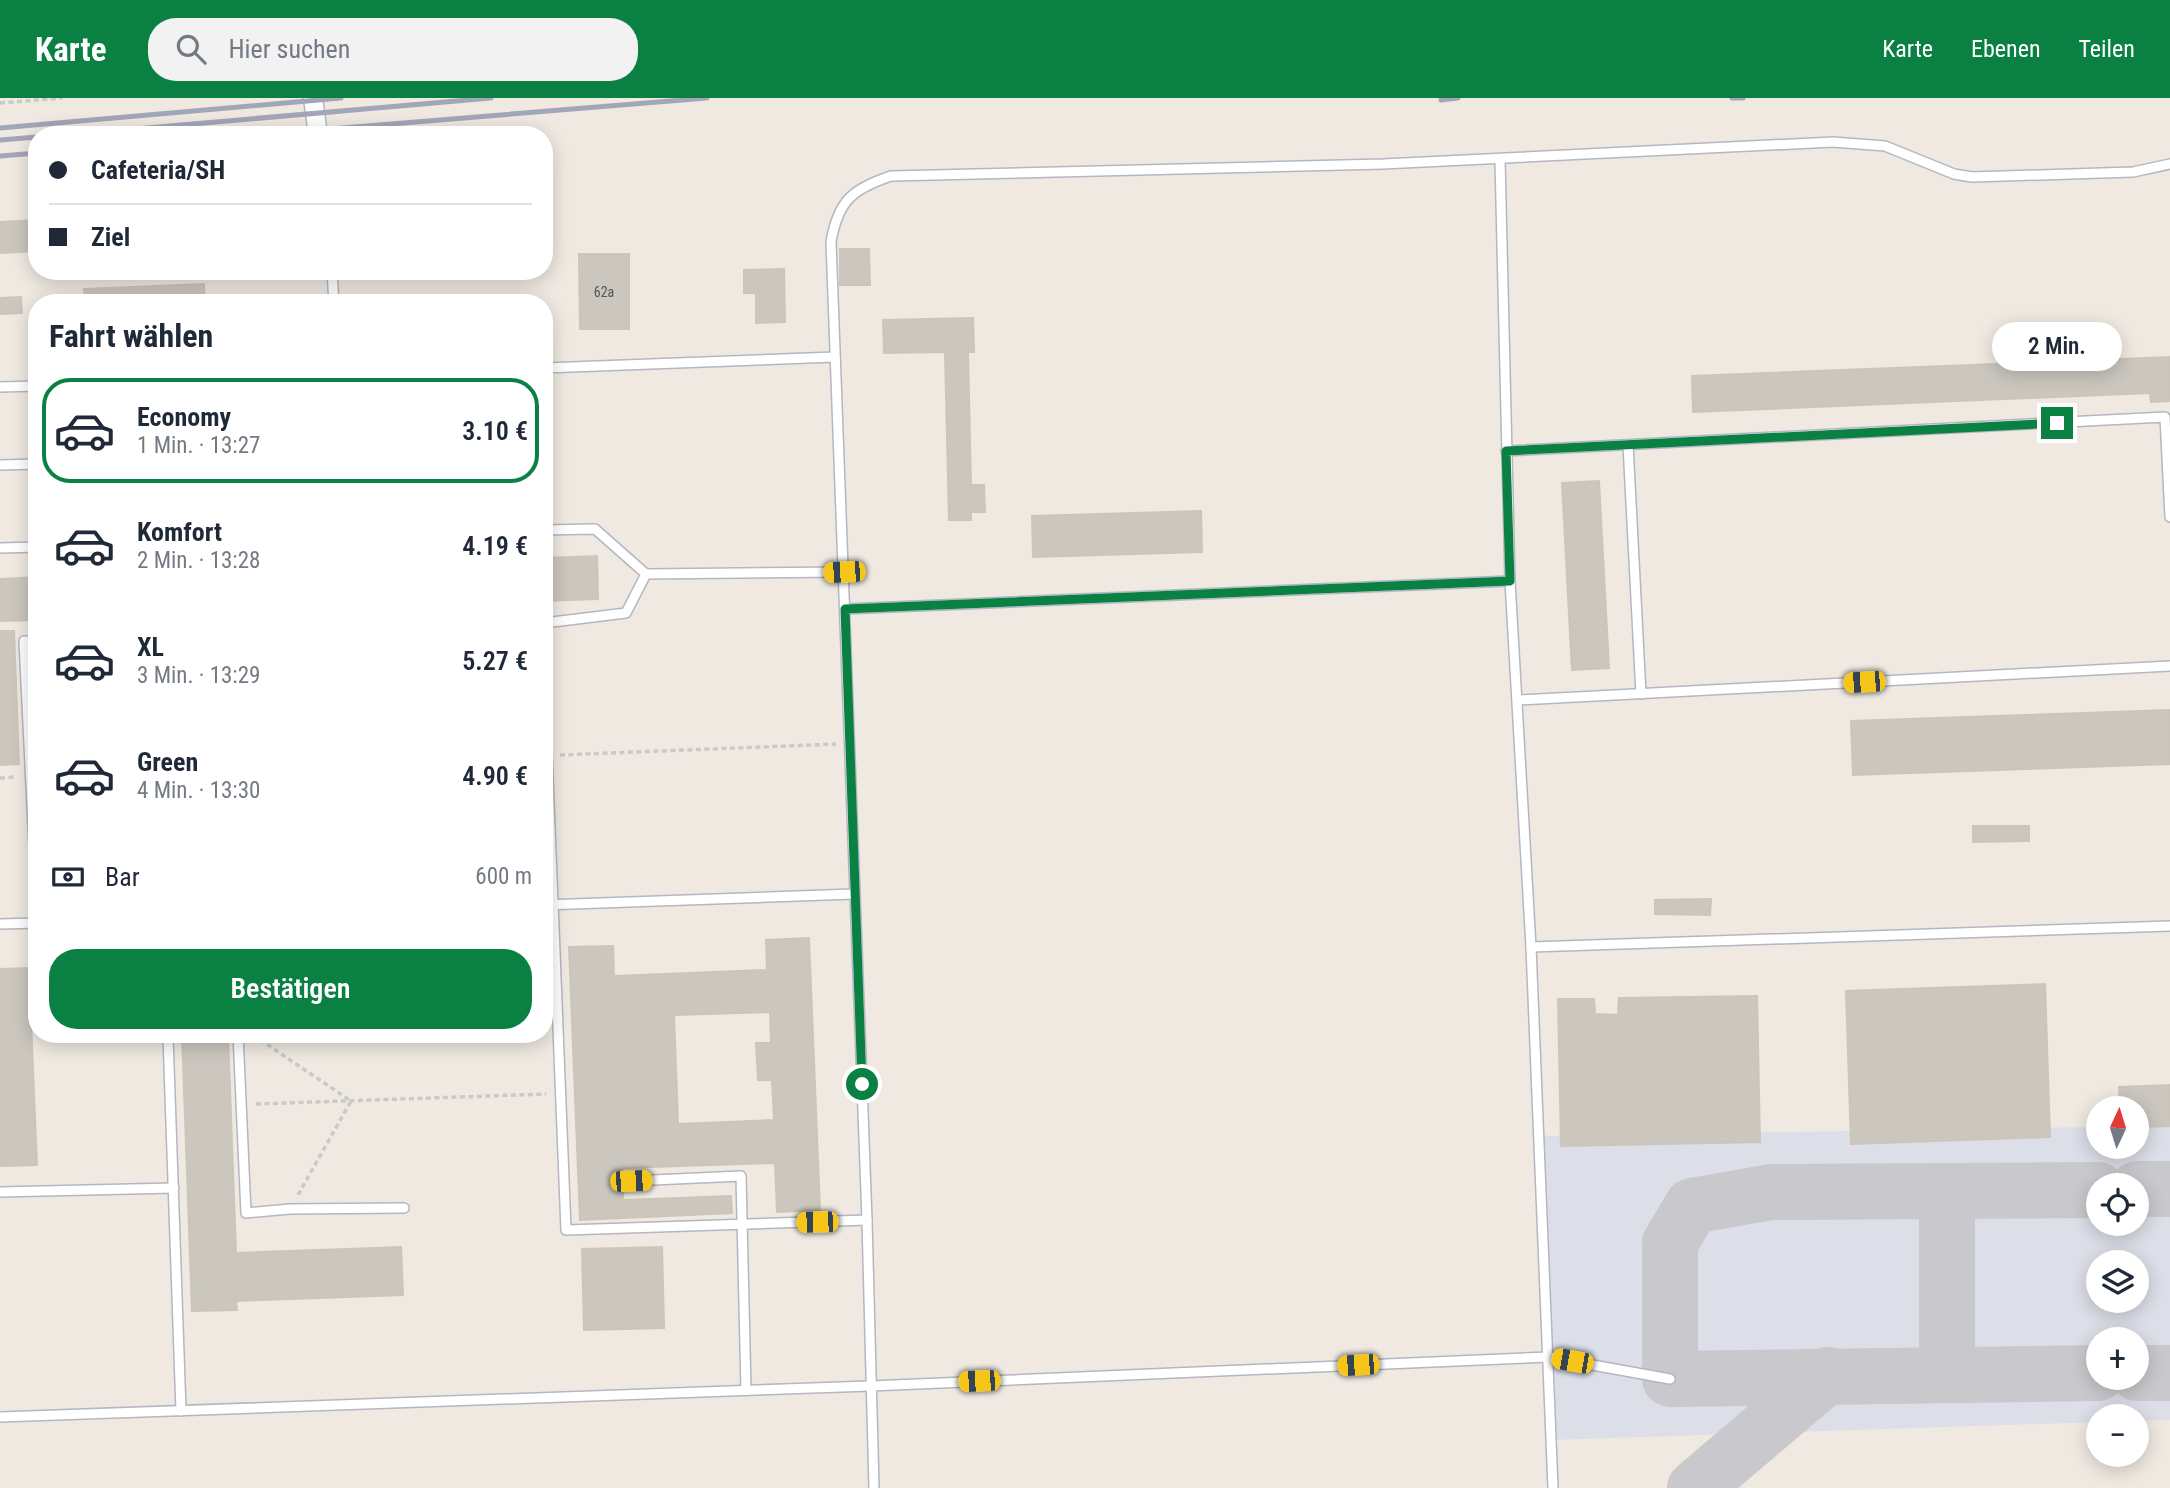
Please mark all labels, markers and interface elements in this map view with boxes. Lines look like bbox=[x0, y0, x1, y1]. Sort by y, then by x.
search box bbox=[148, 18, 638, 81]
text: Karte bbox=[35, 30, 106, 69]
icon: search bbox=[172, 30, 210, 68]
text: Hier suchen bbox=[228, 34, 350, 64]
text: Karte bbox=[1882, 35, 1933, 63]
text: Ebenen bbox=[1971, 35, 2041, 63]
text: Teilen bbox=[2079, 35, 2135, 63]
text: Cafeteria/SH bbox=[91, 155, 225, 185]
text: Ziel bbox=[91, 222, 130, 252]
house number: 62a bbox=[594, 284, 614, 300]
text: Fahrt wählen bbox=[49, 317, 213, 355]
callout: 2 Min. bbox=[1992, 322, 2122, 370]
text: 2 Min. bbox=[2028, 333, 2086, 360]
icon: car bbox=[53, 399, 116, 462]
text: Economy bbox=[137, 402, 231, 432]
route end bbox=[2041, 407, 2073, 439]
text: 3.10 € bbox=[462, 416, 528, 446]
text: 1 Min. · 13:27 bbox=[137, 432, 260, 459]
icon: car bbox=[53, 514, 116, 577]
text: Komfort bbox=[137, 517, 222, 547]
text: 4.19 € bbox=[462, 531, 528, 561]
text: 2 Min. · 13:28 bbox=[137, 547, 260, 574]
car bbox=[823, 561, 866, 583]
icon: car bbox=[53, 629, 116, 692]
text: XL bbox=[137, 632, 164, 662]
text: 5.27 € bbox=[462, 646, 528, 676]
text: 3 Min. · 13:29 bbox=[137, 662, 260, 689]
car bbox=[1843, 670, 1886, 694]
icon: car bbox=[53, 744, 116, 807]
text: Green bbox=[137, 747, 198, 777]
text: 4.90 € bbox=[462, 761, 528, 791]
text: 4 Min. · 13:30 bbox=[137, 777, 260, 804]
icon: cash bbox=[49, 858, 87, 896]
text: Bar bbox=[105, 862, 140, 892]
text: 600 m bbox=[475, 863, 532, 890]
button: Bestätigen bbox=[49, 949, 532, 1029]
route start bbox=[846, 1068, 878, 1100]
north arrow bbox=[2086, 1096, 2149, 1158]
map controls bbox=[2086, 1096, 2149, 1467]
car bbox=[610, 1170, 653, 1192]
button: locate bbox=[2086, 1173, 2149, 1236]
car bbox=[796, 1211, 839, 1233]
button: layers bbox=[2086, 1250, 2149, 1313]
button: + bbox=[2086, 1327, 2149, 1390]
car bbox=[1550, 1347, 1595, 1375]
car bbox=[1337, 1353, 1380, 1377]
car bbox=[958, 1370, 1001, 1392]
button: − bbox=[2086, 1404, 2149, 1467]

